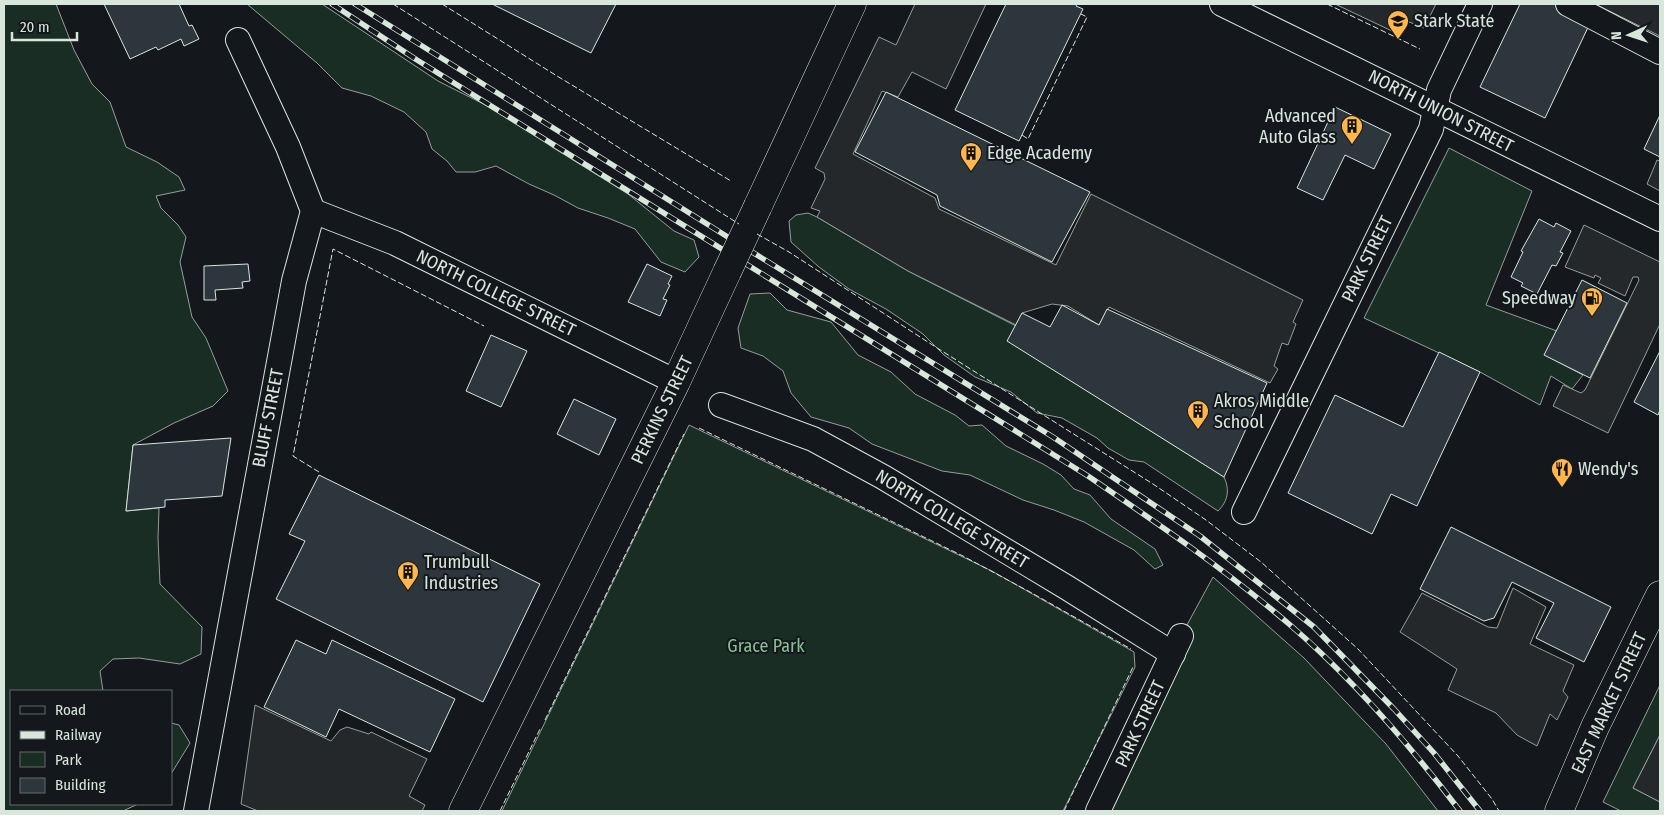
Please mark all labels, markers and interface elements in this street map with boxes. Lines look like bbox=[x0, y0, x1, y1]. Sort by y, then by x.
school or university icon: Stark State bbox=[1386, 9, 1410, 40]
scale bar bbox=[12, 10, 78, 42]
place label: Stark State bbox=[1414, 10, 1495, 32]
north arrow bbox=[1604, 10, 1654, 60]
text: 20 m bbox=[20, 18, 50, 36]
text: N bbox=[1608, 31, 1625, 40]
street label: NORTH UNION STREET bbox=[1365, 65, 1518, 157]
place label: Advanced Auto Glass bbox=[1259, 105, 1336, 148]
building icon: Advanced Auto Glass bbox=[1340, 114, 1364, 145]
building icon: Edge Academy bbox=[959, 141, 983, 172]
place label: Edge Academy bbox=[987, 142, 1092, 164]
street label: PARK STREET bbox=[1337, 212, 1398, 306]
street label: NORTH COLLEGE STREET bbox=[413, 245, 580, 341]
fuel station icon: Speedway bbox=[1580, 286, 1604, 317]
place label: Speedway bbox=[1502, 287, 1576, 309]
street label: PERKINS STREET bbox=[626, 352, 698, 468]
street label: BLUFF STREET bbox=[248, 366, 288, 469]
place label: Akros Middle School bbox=[1214, 390, 1309, 433]
building icon: Akros Middle School bbox=[1186, 399, 1210, 430]
restaurant icon: Wendy's bbox=[1550, 457, 1574, 488]
place label: Wendy's bbox=[1578, 458, 1639, 480]
street label: NORTH COLLEGE STREET bbox=[872, 465, 1033, 574]
place label: Trumbull Industries bbox=[424, 551, 499, 594]
building icon: Trumbull Industries bbox=[396, 560, 420, 591]
street label: EAST MARKET STREET bbox=[1567, 628, 1652, 777]
park label: Grace Park bbox=[727, 635, 805, 657]
street label: PARK STREET bbox=[1110, 676, 1170, 771]
legend bbox=[10, 690, 172, 805]
text: Road bbox=[55, 701, 86, 719]
text: Railway bbox=[55, 726, 102, 744]
text: Park bbox=[55, 751, 82, 769]
text: Building bbox=[55, 776, 106, 794]

